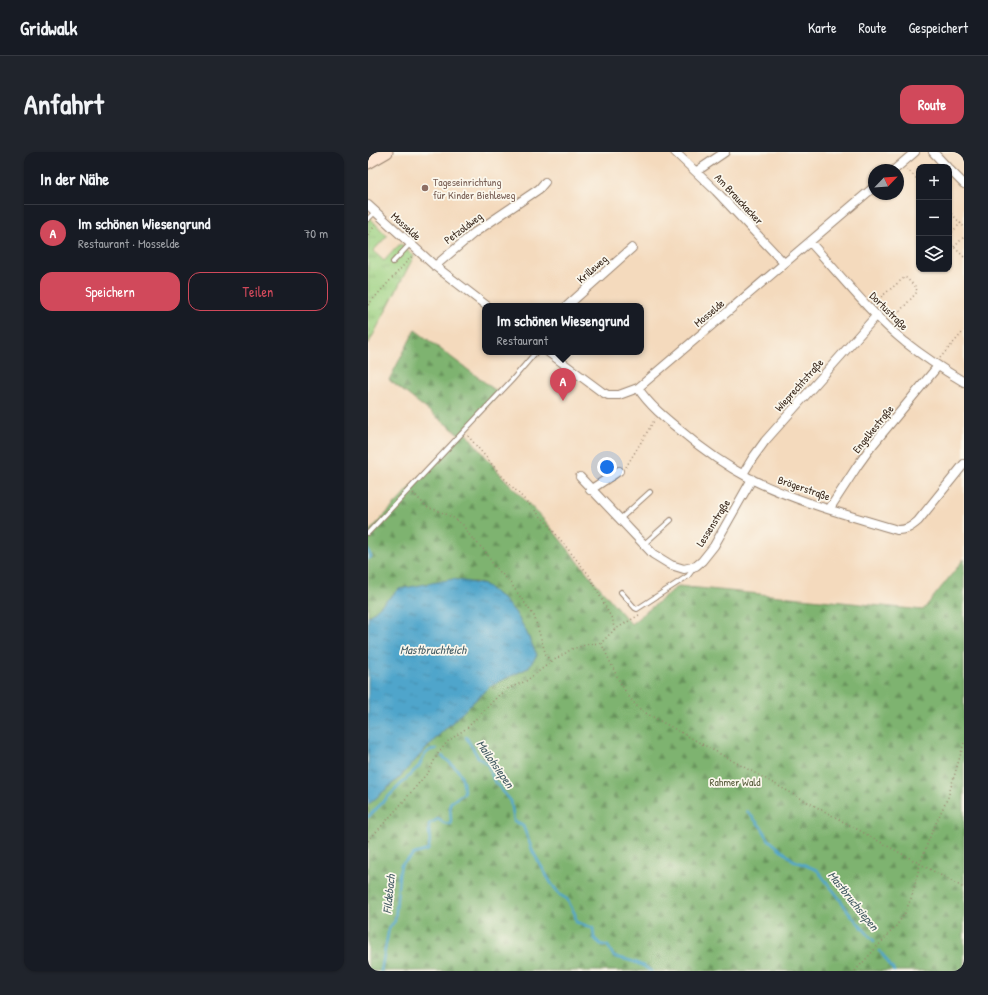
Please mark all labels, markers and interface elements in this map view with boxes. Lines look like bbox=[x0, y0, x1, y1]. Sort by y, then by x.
text: Gridwalk bbox=[20, 15, 77, 41]
text: Karte bbox=[808, 18, 837, 37]
text: Route bbox=[859, 18, 887, 37]
text: Gespeichert bbox=[909, 18, 968, 37]
text: Anfahrt bbox=[24, 85, 104, 123]
button: Route bbox=[900, 85, 964, 124]
north arrow bbox=[868, 164, 904, 200]
map controls bbox=[916, 164, 952, 272]
button: + bbox=[916, 164, 952, 200]
text: In der Nähe bbox=[40, 167, 109, 190]
street label: Am Brauckacker bbox=[712, 171, 767, 228]
place label: Tageseinrichtung für Kinder Biehleweg bbox=[433, 175, 516, 202]
marker: Tageseinrichtung für Kinder Biehleweg bbox=[420, 183, 430, 193]
button: − bbox=[916, 200, 952, 236]
street label: Mosselde bbox=[388, 209, 424, 243]
street label: Petzoldweg bbox=[441, 209, 485, 247]
text: Im schönen Wiesengrund bbox=[78, 213, 210, 234]
text: A bbox=[50, 224, 56, 242]
text: 70 m bbox=[304, 224, 328, 242]
text: Restaurant · Mosselde bbox=[78, 234, 180, 252]
button: layers bbox=[916, 236, 952, 272]
street label: Krilleweg bbox=[574, 252, 610, 286]
button: Speichern bbox=[40, 272, 180, 311]
button: Teilen bbox=[188, 272, 328, 311]
street label: Dortustraße bbox=[867, 289, 912, 334]
street label: Mosselde bbox=[691, 296, 728, 330]
popup bbox=[482, 303, 644, 355]
text: Im schönen Wiesengrund bbox=[497, 310, 629, 331]
text: Restaurant bbox=[497, 331, 548, 349]
street label: Wieprechtstraße bbox=[772, 355, 827, 414]
pin: A bbox=[550, 368, 576, 401]
street label: Engelkestraße bbox=[849, 402, 897, 456]
your location bbox=[597, 457, 617, 477]
street label: Brögerstraße bbox=[776, 473, 833, 504]
street label: Lessenstraße bbox=[693, 496, 733, 549]
water label: Mastbruchteich bbox=[400, 641, 467, 658]
water label: Mailohsiepen bbox=[473, 736, 519, 792]
park label: Rahmer Wald bbox=[710, 775, 761, 789]
water label: Mastbruchsiepen bbox=[824, 867, 884, 935]
water label: Fildebach bbox=[378, 873, 399, 914]

